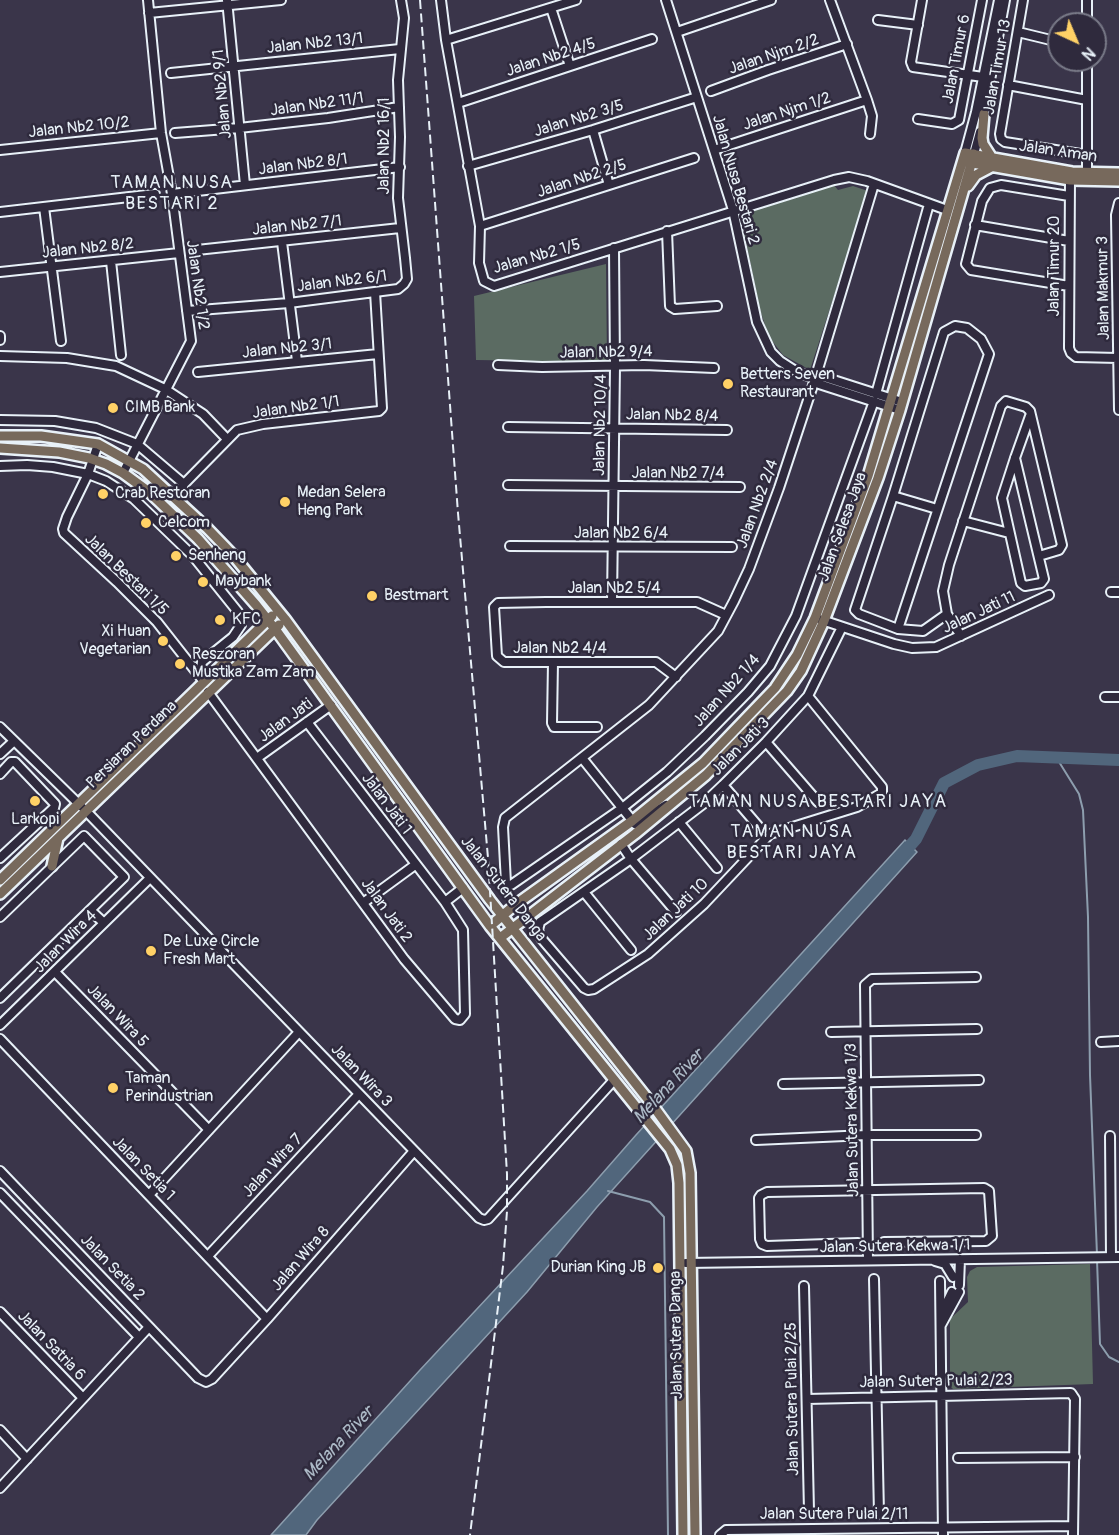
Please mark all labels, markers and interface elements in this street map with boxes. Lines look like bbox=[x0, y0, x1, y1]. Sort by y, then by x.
north arrow bbox=[1047, 12, 1107, 72]
street label: Jalan Timur 6 bbox=[939, 13, 975, 105]
street label: Jalan Timur 13 bbox=[980, 18, 1016, 116]
street label: Jalan Nb2 13/1 bbox=[266, 29, 364, 59]
street label: Jalan Njm 2/2 bbox=[726, 31, 822, 79]
street label: Jalan Nb2 4/5 bbox=[504, 34, 598, 82]
text: N bbox=[1077, 43, 1099, 64]
street label: Jalan Nb2 9/1 bbox=[210, 48, 236, 140]
street label: Jalan Nb2 11/1 bbox=[269, 89, 365, 121]
street label: Jalan Njm 1/2 bbox=[741, 89, 833, 135]
street label: Jalan Nb2 3/5 bbox=[532, 96, 626, 142]
street label: Jalan Nb2 16/1 bbox=[375, 97, 395, 195]
street label: Jalan Nb2 10/2 bbox=[28, 113, 130, 143]
street label: Jalan Nusa Bestari 2 bbox=[707, 113, 763, 247]
street label: Jalan Aman bbox=[1018, 137, 1098, 167]
street label: Jalan Nb2 8/1 bbox=[257, 150, 349, 180]
street label: Jalan Nb2 2/5 bbox=[535, 156, 629, 202]
district label: TAMAN NUSA BESTARI 2 bbox=[110, 172, 234, 214]
street label: Jalan Nb2 7/1 bbox=[251, 212, 343, 240]
street label: Jalan Timur 20 bbox=[1045, 215, 1065, 317]
street label: Jalan Nb2 8/2 bbox=[41, 235, 135, 263]
street label: Jalan Nb2 1/5 bbox=[491, 235, 583, 279]
street label: Jalan Makmur 3 bbox=[1093, 236, 1115, 340]
street label: Jalan Nb2 1/2 bbox=[181, 239, 213, 331]
street label: Jalan Nb2 6/1 bbox=[296, 267, 388, 297]
street label: Jalan Nb2 3/1 bbox=[241, 335, 333, 363]
street label: Jalan Nb2 9/4 bbox=[559, 343, 653, 363]
place label: Betters Seven Restaurant bbox=[740, 365, 835, 403]
street label: Jalan Nb2 10/4 bbox=[591, 374, 611, 476]
marker: Betters Seven Restaurant bbox=[721, 377, 735, 391]
street label: Jalan Nb2 1/1 bbox=[251, 392, 341, 424]
place label: CIMB Bank bbox=[125, 398, 195, 418]
marker: CIMB Bank bbox=[106, 401, 120, 415]
street label: Jalan Nb2 8/4 bbox=[626, 406, 718, 426]
street label: Jalan Nb2 2/4 bbox=[733, 457, 783, 551]
street label: Jalan Nb2 7/4 bbox=[632, 464, 724, 484]
street label: Jalan Selesa Jaya bbox=[814, 470, 872, 584]
place label: Medan Selera Heng Park bbox=[297, 483, 386, 521]
place label: Crab Restoran bbox=[115, 484, 210, 504]
marker: Crab Restoran bbox=[96, 487, 110, 501]
marker: Medan Selera Heng Park bbox=[278, 495, 292, 509]
place label: Celcom bbox=[158, 513, 210, 533]
marker: Celcom bbox=[139, 516, 153, 530]
street label: Jalan Nb2 6/4 bbox=[574, 524, 668, 544]
street label: Jalan Bestari 1/5 bbox=[80, 530, 172, 620]
place label: Senheng bbox=[188, 546, 246, 566]
marker: Senheng bbox=[169, 549, 183, 563]
place label: Maybank bbox=[215, 572, 271, 592]
marker: Maybank bbox=[196, 575, 210, 589]
street label: Jalan Nb2 5/4 bbox=[567, 579, 661, 599]
place label: Bestmart bbox=[384, 586, 448, 606]
street label: Jalan Jati 11 bbox=[939, 588, 1019, 638]
marker: Bestmart bbox=[365, 589, 379, 603]
place label: KFC bbox=[232, 610, 261, 630]
marker: KFC bbox=[213, 613, 227, 627]
place label: Xi Huan Vegetarian bbox=[79, 622, 151, 660]
marker: Xi Huan Vegetarian bbox=[156, 634, 170, 648]
street label: Jalan Nb2 4/4 bbox=[513, 639, 607, 659]
place label: Reszoran Mustika Zam Zam bbox=[192, 645, 314, 683]
street label: Jalan Nb2 1/4 bbox=[689, 651, 765, 731]
marker: Reszoran Mustika Zam Zam bbox=[173, 657, 187, 671]
street label: Jalan Jati bbox=[255, 695, 317, 747]
street label: Persiaran Perdana bbox=[83, 697, 181, 793]
street label: Jalan Jati 3 bbox=[708, 714, 774, 780]
street label: Jalan Jati 1 bbox=[357, 769, 415, 839]
district label: TAMAN NUSA BESTARI JAYA bbox=[688, 791, 948, 813]
marker: Larkopi bbox=[28, 794, 42, 808]
place label: Larkopi bbox=[11, 810, 59, 830]
district label: TAMAN NUSA BESTARI JAYA bbox=[726, 821, 858, 864]
street label: Jalan Sutera Danga bbox=[456, 833, 550, 945]
street label: Jalan Jati 2 bbox=[356, 875, 416, 947]
street label: Jalan Jati 10 bbox=[639, 875, 713, 945]
street label: Jalan Wira 4 bbox=[31, 907, 101, 977]
place label: De Luxe Circle Fresh Mart bbox=[163, 932, 259, 970]
marker: De Luxe Circle Fresh Mart bbox=[144, 944, 158, 958]
street label: Jalan Wira 5 bbox=[82, 980, 152, 1052]
street label: Jalan Wira 3 bbox=[326, 1040, 396, 1112]
street label: Jalan Sutera Kekwa 1/3 bbox=[842, 1043, 864, 1197]
water label: Melana River bbox=[629, 1045, 709, 1129]
place label: Taman Perindustrian bbox=[125, 1069, 213, 1107]
marker: Taman Perindustrian bbox=[106, 1081, 120, 1095]
street label: Jalan Wira 7 bbox=[239, 1130, 307, 1202]
street label: Jalan Setia 1 bbox=[108, 1133, 178, 1205]
street label: Jalan Wira 8 bbox=[268, 1223, 334, 1295]
street label: Jalan Setia 2 bbox=[76, 1231, 148, 1305]
street label: Jalan Sutera Kekwa 1/1 bbox=[819, 1236, 971, 1258]
place label: Durian King JB bbox=[551, 1258, 646, 1278]
marker: Durian King JB bbox=[651, 1261, 665, 1275]
street label: Jalan Sutera Danga bbox=[666, 1271, 688, 1399]
street label: Jalan Satria 6 bbox=[13, 1307, 89, 1385]
street label: Jalan Sutera Pulai 2/25 bbox=[782, 1322, 804, 1476]
street label: Jalan Sutera Pulai 2/23 bbox=[859, 1371, 1013, 1393]
water label: Melana River bbox=[299, 1402, 379, 1486]
street label: Jalan Sutera Pulai 2/11 bbox=[760, 1505, 908, 1525]

